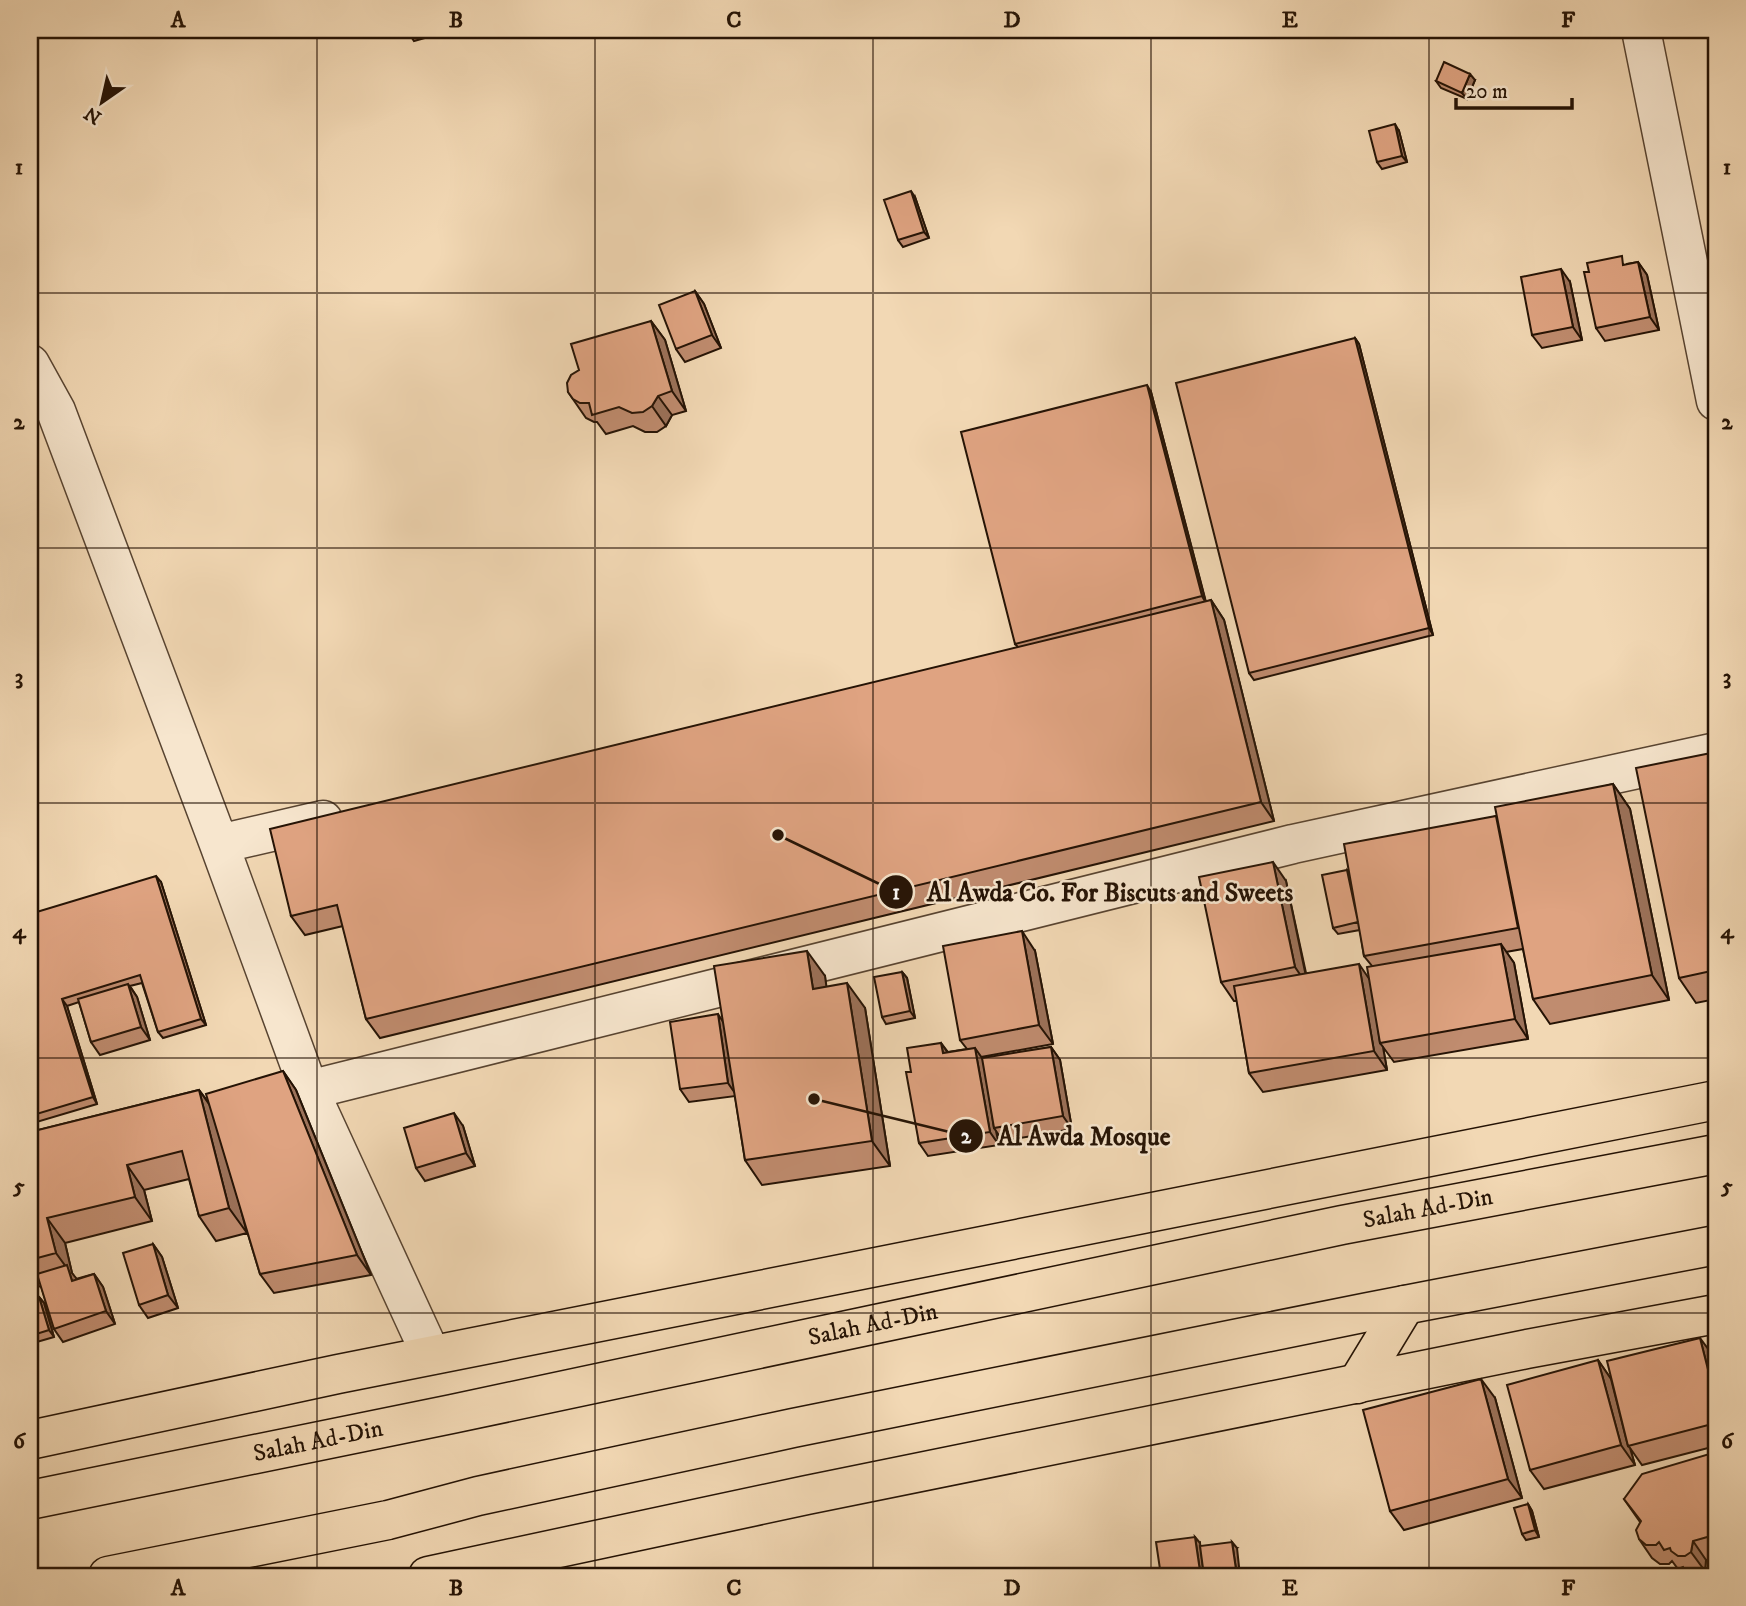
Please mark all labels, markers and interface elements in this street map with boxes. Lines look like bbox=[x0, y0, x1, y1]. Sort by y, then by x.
text: A bbox=[170, 6, 187, 35]
text: B bbox=[449, 6, 463, 35]
text: C bbox=[726, 6, 742, 35]
text: D bbox=[1003, 6, 1021, 35]
text: E bbox=[1282, 6, 1298, 35]
text: F bbox=[1561, 6, 1576, 35]
north arrow bbox=[66, 66, 136, 136]
scale bar bbox=[1456, 66, 1571, 110]
text: 20 m bbox=[1466, 79, 1508, 105]
text: N bbox=[80, 101, 106, 129]
text: 1 bbox=[15, 153, 23, 182]
text: 1 bbox=[1723, 153, 1731, 182]
text: 2 bbox=[13, 408, 25, 437]
text: 2 bbox=[1721, 408, 1733, 437]
text: 3 bbox=[15, 663, 23, 692]
text: 3 bbox=[1723, 663, 1731, 692]
callout: Al Awda Co. For Biscuts and Sweets bbox=[878, 868, 1308, 915]
text: Al Awda Co. For Biscuts and Sweets bbox=[926, 877, 1294, 910]
text: 1 bbox=[892, 880, 900, 906]
text: 4 bbox=[12, 917, 27, 946]
text: 4 bbox=[1720, 917, 1735, 946]
callout: Al Awda Mosque bbox=[949, 1112, 1185, 1159]
text: Al Awda Mosque bbox=[996, 1121, 1171, 1154]
text: 2 bbox=[961, 1124, 972, 1150]
text: 5 bbox=[12, 1172, 25, 1201]
text: 5 bbox=[1720, 1172, 1733, 1201]
street label: Salah Ad-Din bbox=[1360, 1182, 1496, 1236]
street label: Salah Ad-Din bbox=[805, 1296, 941, 1353]
street label: Salah Ad-Din bbox=[251, 1413, 386, 1469]
text: 6 bbox=[13, 1427, 27, 1456]
text: 6 bbox=[1721, 1427, 1735, 1456]
text: A bbox=[170, 1574, 187, 1603]
text: B bbox=[449, 1574, 463, 1603]
text: C bbox=[726, 1574, 742, 1603]
text: D bbox=[1003, 1574, 1021, 1603]
text: E bbox=[1282, 1574, 1298, 1603]
text: F bbox=[1561, 1574, 1576, 1603]

